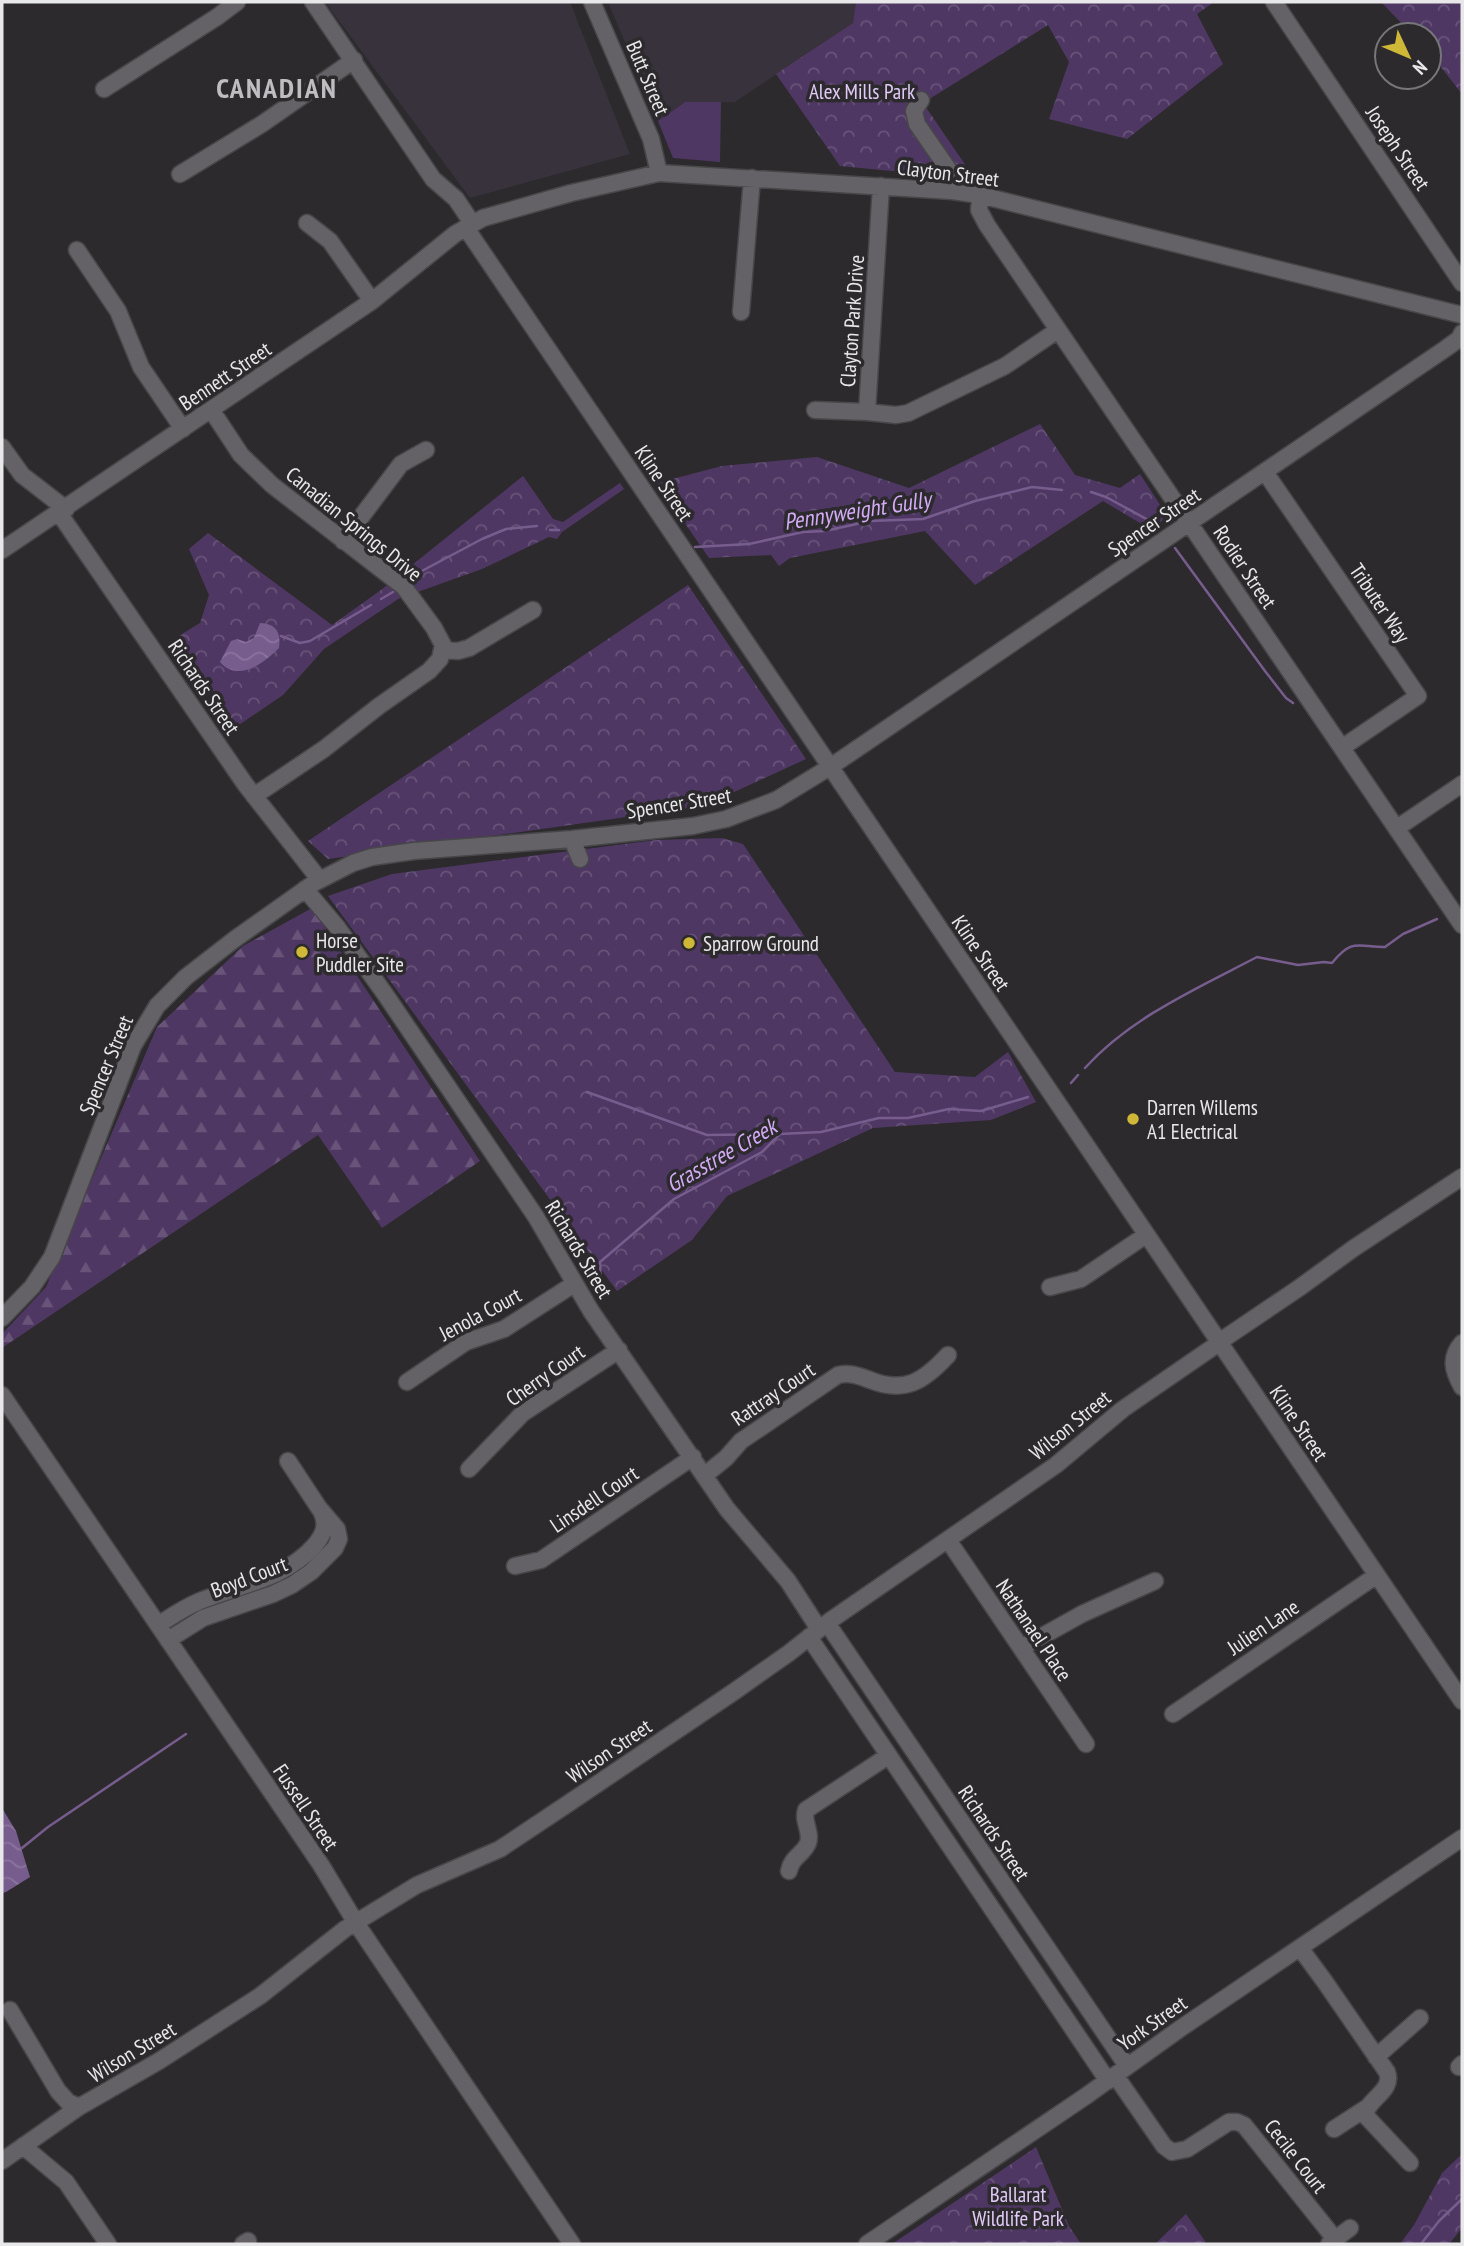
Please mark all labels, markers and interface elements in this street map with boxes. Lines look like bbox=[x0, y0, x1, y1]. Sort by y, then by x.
north arrow bbox=[1373, 21, 1443, 91]
street label: Butt Street bbox=[620, 37, 676, 120]
text: N bbox=[1408, 56, 1432, 80]
district label: CANADIAN bbox=[216, 69, 338, 106]
park label: Alex Mills Park bbox=[809, 78, 915, 105]
street label: Joseph Street bbox=[1359, 100, 1436, 196]
street label: Clayton Street bbox=[895, 153, 1001, 193]
street label: Clayton Park Drive bbox=[834, 254, 870, 388]
street label: Bennett Street bbox=[174, 335, 276, 417]
street label: Kline Street bbox=[629, 440, 699, 526]
street label: Canadian Springs Drive bbox=[280, 461, 428, 587]
street label: Spencer Street bbox=[1103, 481, 1205, 563]
water label: Pennyweight Gully bbox=[782, 484, 936, 536]
street label: Rodier Street bbox=[1207, 520, 1283, 614]
street label: Tributer Way bbox=[1344, 558, 1416, 648]
street label: Richards Street bbox=[162, 634, 246, 740]
street label: Spencer Street bbox=[625, 781, 733, 825]
street label: Kline Street bbox=[946, 910, 1016, 996]
place label: Horse Puddler Site bbox=[316, 927, 404, 978]
place label: Sparrow Ground bbox=[703, 930, 819, 957]
marker: Sparrow Ground bbox=[681, 935, 697, 951]
marker: Horse Puddler Site bbox=[294, 944, 310, 960]
street label: Spencer Street bbox=[73, 1011, 139, 1119]
place label: Darren Willems A1 Electrical bbox=[1147, 1094, 1258, 1145]
water label: Grasstree Creek bbox=[661, 1110, 784, 1198]
marker: Darren Willems A1 Electrical bbox=[1125, 1111, 1141, 1127]
street label: Richards Street bbox=[539, 1195, 619, 1303]
street label: Jenola Court bbox=[433, 1281, 526, 1347]
street label: Cherry Court bbox=[500, 1338, 590, 1412]
street label: Rattray Court bbox=[726, 1356, 820, 1432]
street label: Kline Street bbox=[1264, 1380, 1334, 1466]
street label: Wilson Street bbox=[1024, 1384, 1116, 1466]
street label: Linsdell Court bbox=[545, 1459, 644, 1538]
street label: Boyd Court bbox=[207, 1550, 291, 1604]
street label: Nathanael Place bbox=[990, 1574, 1078, 1686]
street label: Julien Lane bbox=[1221, 1593, 1304, 1661]
street label: Wilson Street bbox=[561, 1713, 657, 1789]
street label: Fussell Street bbox=[267, 1759, 345, 1856]
street label: Richards Street bbox=[952, 1780, 1036, 1886]
street label: York Street bbox=[1112, 1989, 1192, 2057]
street label: Wilson Street bbox=[84, 2015, 181, 2089]
street label: Cecile Court bbox=[1259, 2113, 1334, 2199]
park label: Ballarat Wildlife Park bbox=[972, 2181, 1064, 2232]

